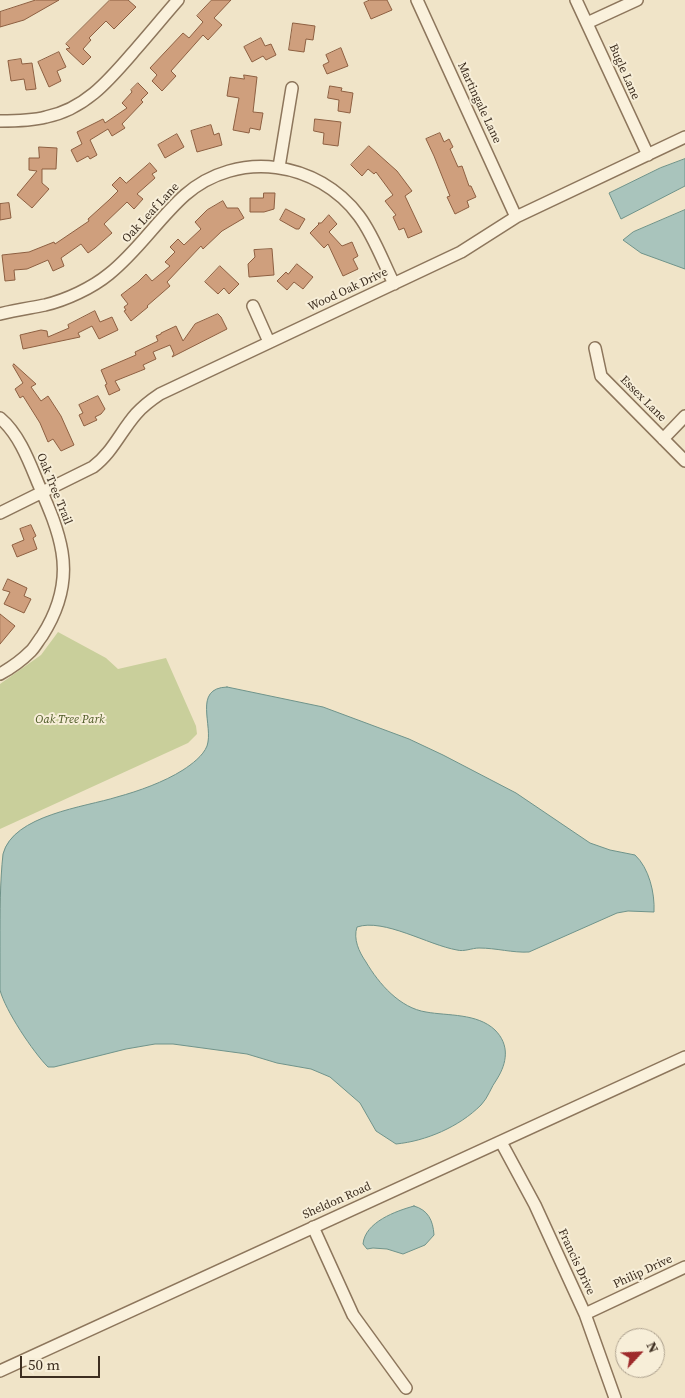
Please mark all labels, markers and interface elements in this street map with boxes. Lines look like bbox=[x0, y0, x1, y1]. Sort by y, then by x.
street label: Bugle Lane bbox=[605, 42, 643, 102]
street label: Martingale Lane bbox=[454, 60, 504, 146]
street label: Oak Leaf Lane bbox=[120, 180, 182, 246]
street label: Wood Oak Drive bbox=[306, 265, 390, 315]
street label: Essex Lane bbox=[617, 373, 669, 425]
street label: Oak Tree Trail bbox=[33, 451, 75, 527]
park label: Oak Tree Park bbox=[35, 713, 105, 727]
street label: Sheldon Road bbox=[301, 1179, 373, 1223]
street label: Francis Drive bbox=[554, 1227, 598, 1297]
street label: Philip Drive bbox=[611, 1252, 675, 1292]
north arrow bbox=[615, 1328, 665, 1378]
text: N bbox=[641, 1338, 664, 1356]
scale bar bbox=[22, 1346, 102, 1378]
text: 50 m bbox=[28, 1354, 60, 1375]

